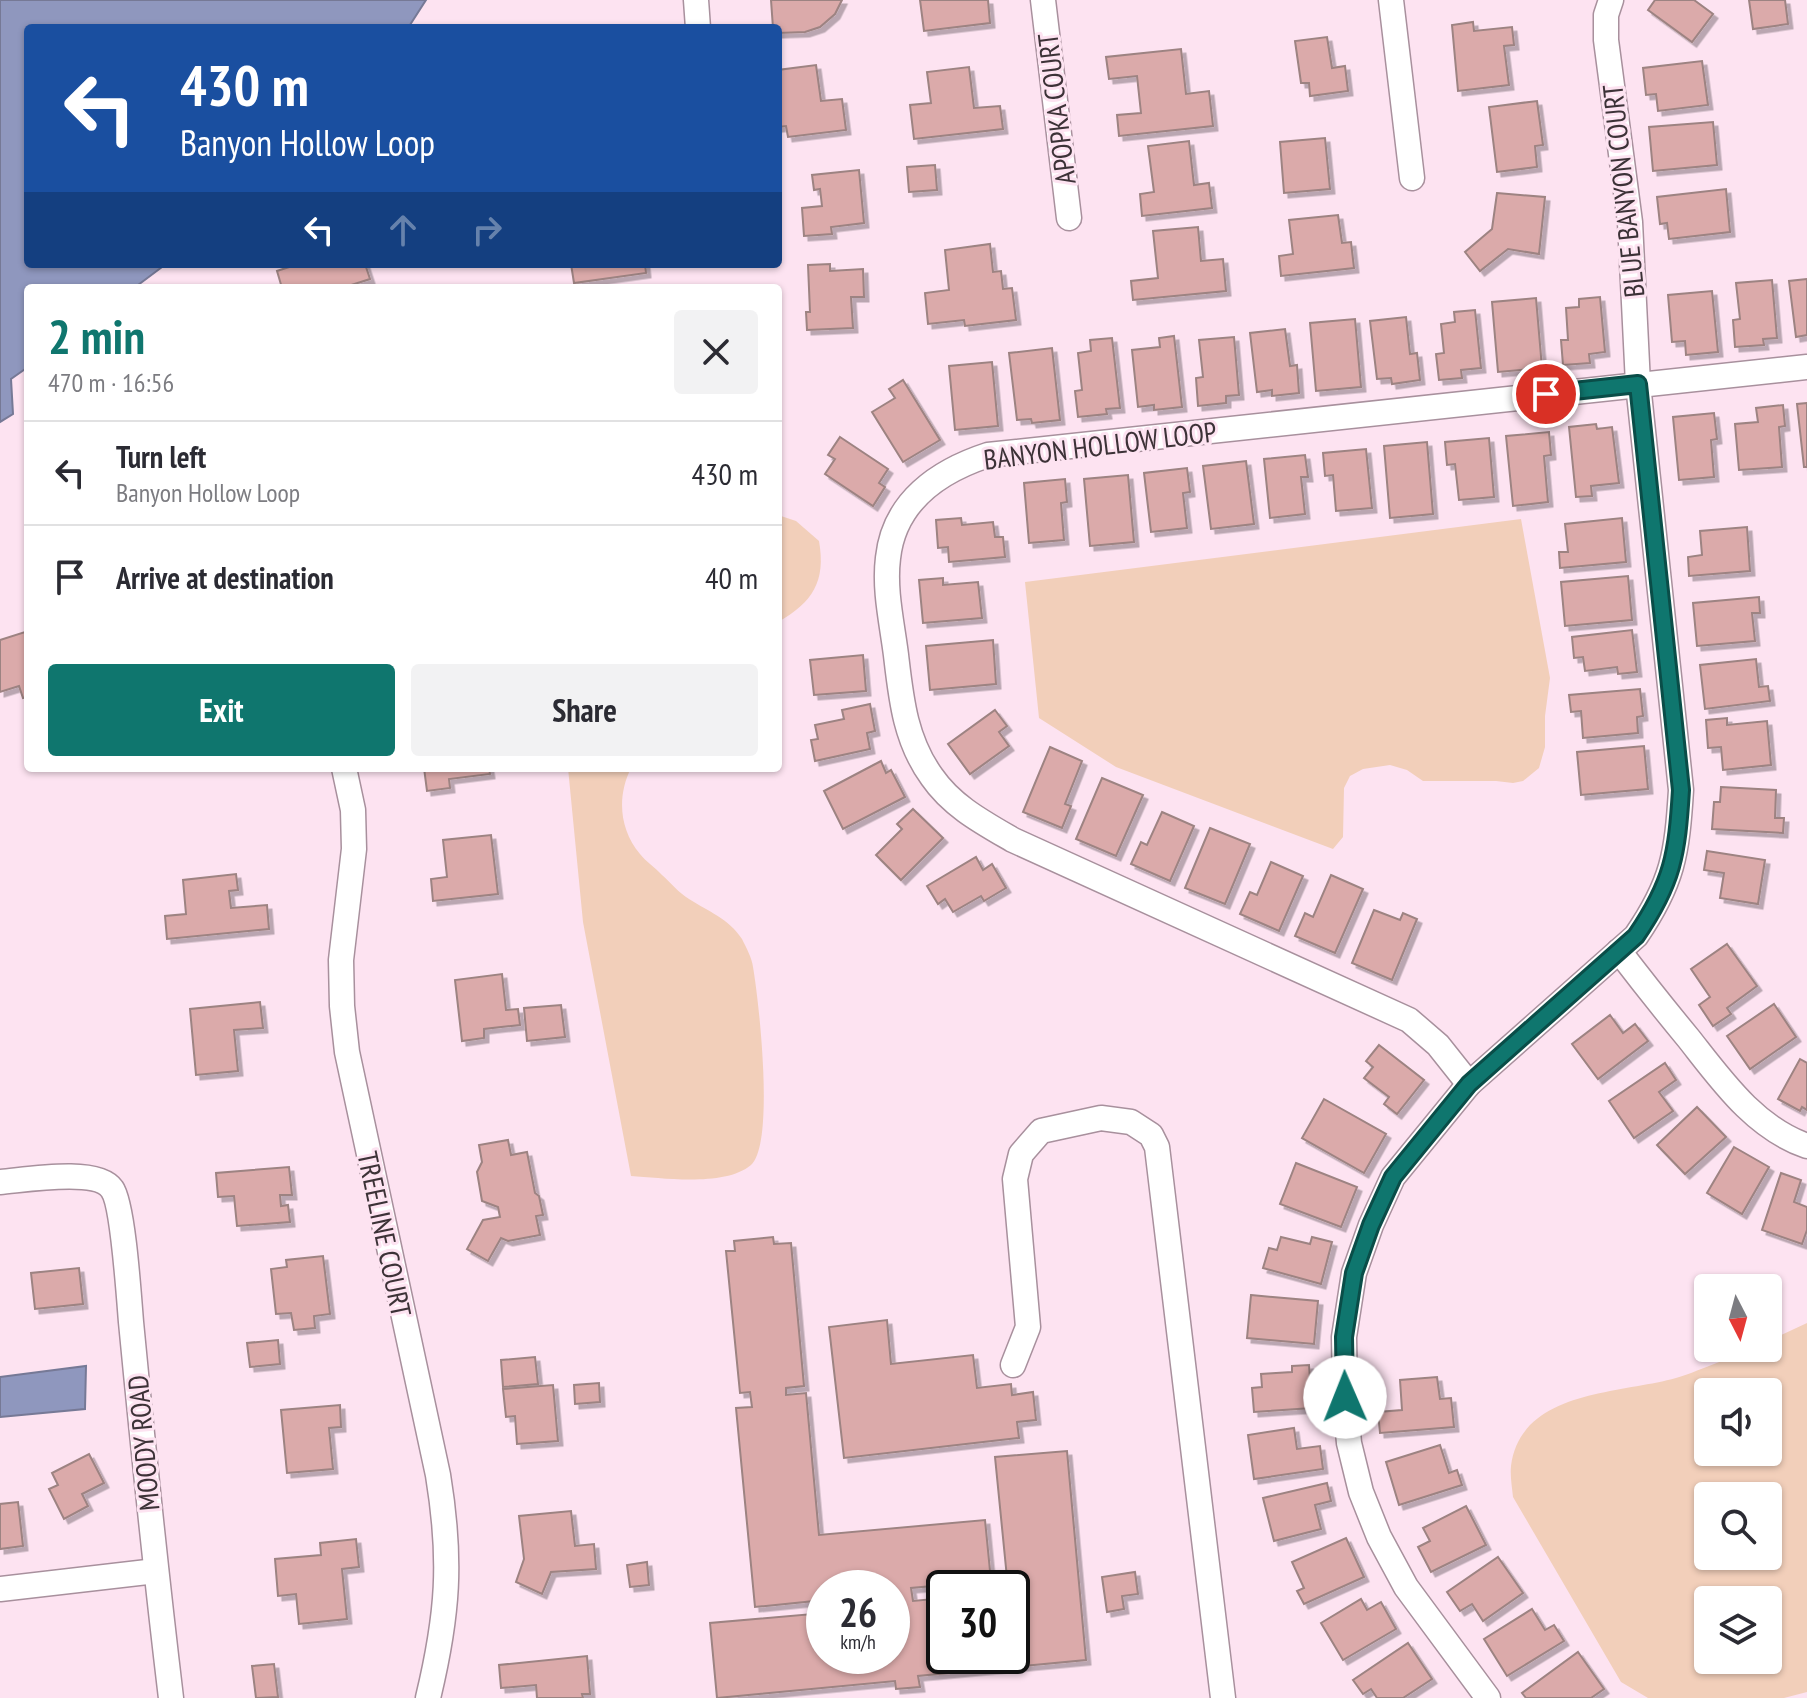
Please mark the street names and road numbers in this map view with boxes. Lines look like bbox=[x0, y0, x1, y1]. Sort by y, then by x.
street label: APOPKA COURT bbox=[1028, 31, 1084, 187]
street label: BLUE BANYON COURT bbox=[1593, 82, 1653, 299]
street label: BANYON HOLLOW LOOP bbox=[982, 412, 1218, 478]
street label: TREELINE COURT bbox=[349, 1148, 421, 1320]
street label: MOODY ROAD bbox=[119, 1374, 167, 1512]

